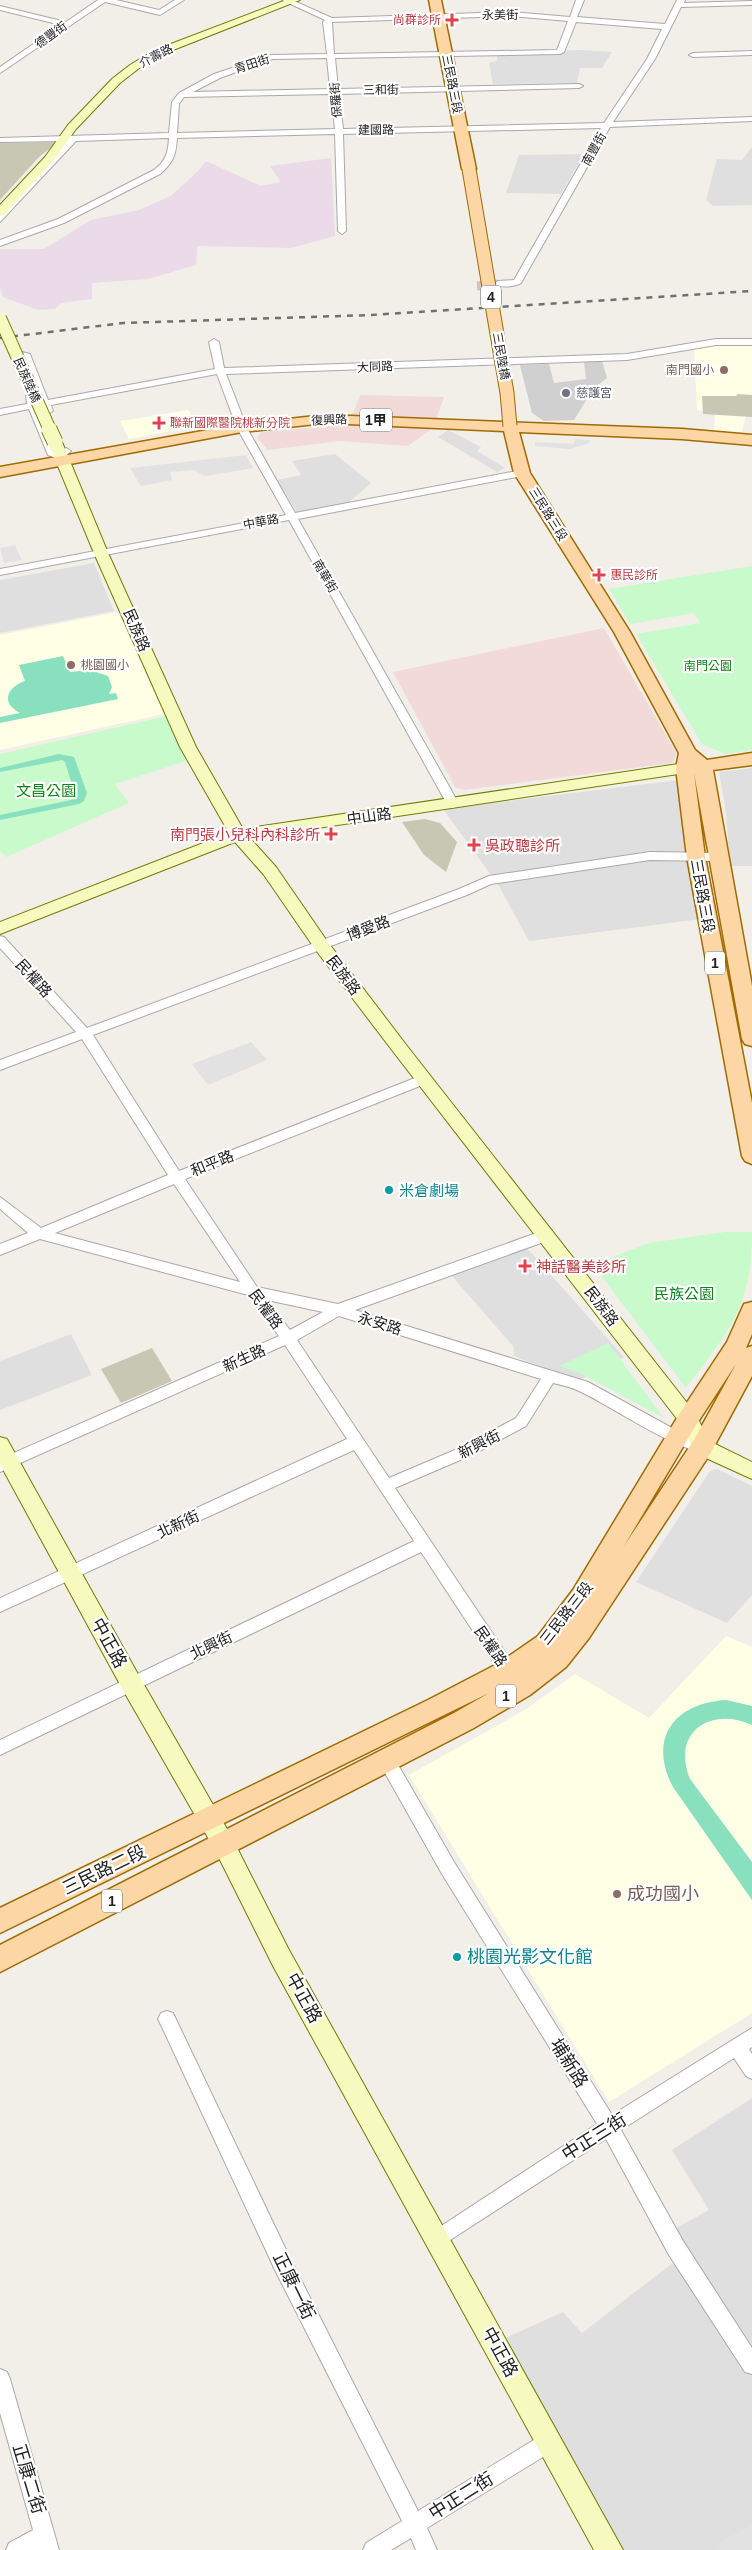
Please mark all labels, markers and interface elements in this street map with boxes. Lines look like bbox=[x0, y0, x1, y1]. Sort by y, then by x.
street label: 永美街 bbox=[482, 8, 518, 22]
place label: 尚群診所 bbox=[393, 13, 441, 27]
marker: 尚群診所 bbox=[445, 13, 459, 27]
street label: 德豐街 bbox=[32, 19, 70, 51]
street label: 介壽路 bbox=[137, 42, 175, 70]
street label: 青田街 bbox=[233, 52, 271, 76]
street label: 三民路三段 bbox=[439, 53, 465, 115]
street label: 保羅街 bbox=[327, 81, 345, 119]
street label: 三和街 bbox=[363, 83, 399, 97]
street label: 建國路 bbox=[358, 123, 394, 137]
street label: 南豐街 bbox=[579, 130, 609, 168]
road number: 4 bbox=[481, 286, 501, 308]
street label: 三民陸橋 bbox=[490, 331, 512, 381]
street label: 民族陸橋 bbox=[11, 355, 43, 405]
street label: 大同路 bbox=[357, 359, 393, 375]
place label: 南門國小 bbox=[666, 363, 714, 377]
marker: 南門國小 bbox=[718, 364, 730, 376]
place label: 慈護宮 bbox=[576, 386, 612, 400]
marker: 慈護宮 bbox=[560, 387, 572, 399]
road number: 1甲 bbox=[360, 408, 392, 432]
street label: 復興路 bbox=[311, 412, 347, 428]
marker: 聯新國際醫院桃新分院 bbox=[152, 416, 166, 430]
place label: 聯新國際醫院桃新分院 bbox=[170, 416, 290, 430]
street label: 三民路三段 bbox=[526, 485, 570, 543]
street label: 中華路 bbox=[242, 512, 280, 532]
street label: 南華街 bbox=[310, 557, 340, 595]
marker: 惠民診所 bbox=[592, 568, 606, 582]
place label: 惠民診所 bbox=[610, 568, 658, 582]
street label: 民族路 bbox=[120, 606, 154, 654]
place label: 桃園國小 bbox=[81, 658, 129, 672]
marker: 桃園國小 bbox=[65, 659, 77, 671]
park label: 南門公園 bbox=[684, 659, 732, 673]
park label: 文昌公園 bbox=[16, 782, 76, 799]
street label: 中山路 bbox=[346, 804, 392, 828]
place label: 南門張小兒科內科診所 bbox=[170, 826, 320, 843]
marker: 南門張小兒科內科診所 bbox=[324, 827, 338, 841]
place label: 吳政聰診所 bbox=[485, 837, 560, 854]
marker: 吳政聰診所 bbox=[467, 838, 481, 852]
street label: 三民路三段 bbox=[688, 858, 718, 934]
street label: 博愛路 bbox=[344, 912, 392, 944]
road number: 1 bbox=[705, 951, 725, 974]
street label: 民族路 bbox=[324, 952, 364, 998]
street label: 民權路 bbox=[13, 956, 55, 1000]
street label: 和平路 bbox=[188, 1147, 236, 1179]
place label: 米倉劇場 bbox=[399, 1182, 459, 1199]
marker: 米倉劇場 bbox=[383, 1184, 395, 1196]
place label: 神話醫美診所 bbox=[536, 1258, 626, 1275]
marker: 神話醫美診所 bbox=[518, 1259, 532, 1273]
street label: 民族路 bbox=[582, 1283, 622, 1329]
park label: 民族公園 bbox=[654, 1285, 714, 1302]
street label: 民權路 bbox=[246, 1286, 286, 1332]
street label: 永安路 bbox=[356, 1308, 404, 1338]
street label: 新生路 bbox=[220, 1341, 268, 1375]
street label: 新興街 bbox=[455, 1426, 503, 1462]
street label: 北新街 bbox=[154, 1507, 202, 1541]
street label: 三民路三段 bbox=[536, 1578, 596, 1648]
street label: 中正路 bbox=[87, 1615, 131, 1671]
street label: 民權路 bbox=[471, 1623, 511, 1669]
street label: 北興街 bbox=[187, 1628, 235, 1662]
road number: 1 bbox=[496, 1684, 516, 1708]
street label: 三民路二段 bbox=[59, 1841, 149, 1899]
place label: 成功國小 bbox=[627, 1884, 699, 1904]
marker: 成功國小 bbox=[611, 1888, 623, 1900]
road number: 1 bbox=[102, 1890, 122, 1912]
place label: 桃園光影文化館 bbox=[467, 1947, 593, 1967]
marker: 桃園光影文化館 bbox=[451, 1951, 463, 1963]
street label: 中正路 bbox=[282, 1970, 326, 2026]
street label: 埔新路 bbox=[546, 2035, 592, 2091]
street label: 中正三街 bbox=[558, 2109, 630, 2165]
street label: 正康一街 bbox=[269, 2249, 319, 2323]
street label: 中正路 bbox=[478, 2324, 522, 2380]
street label: 正康二街 bbox=[9, 2442, 49, 2516]
street label: 中正二街 bbox=[425, 2468, 497, 2524]

